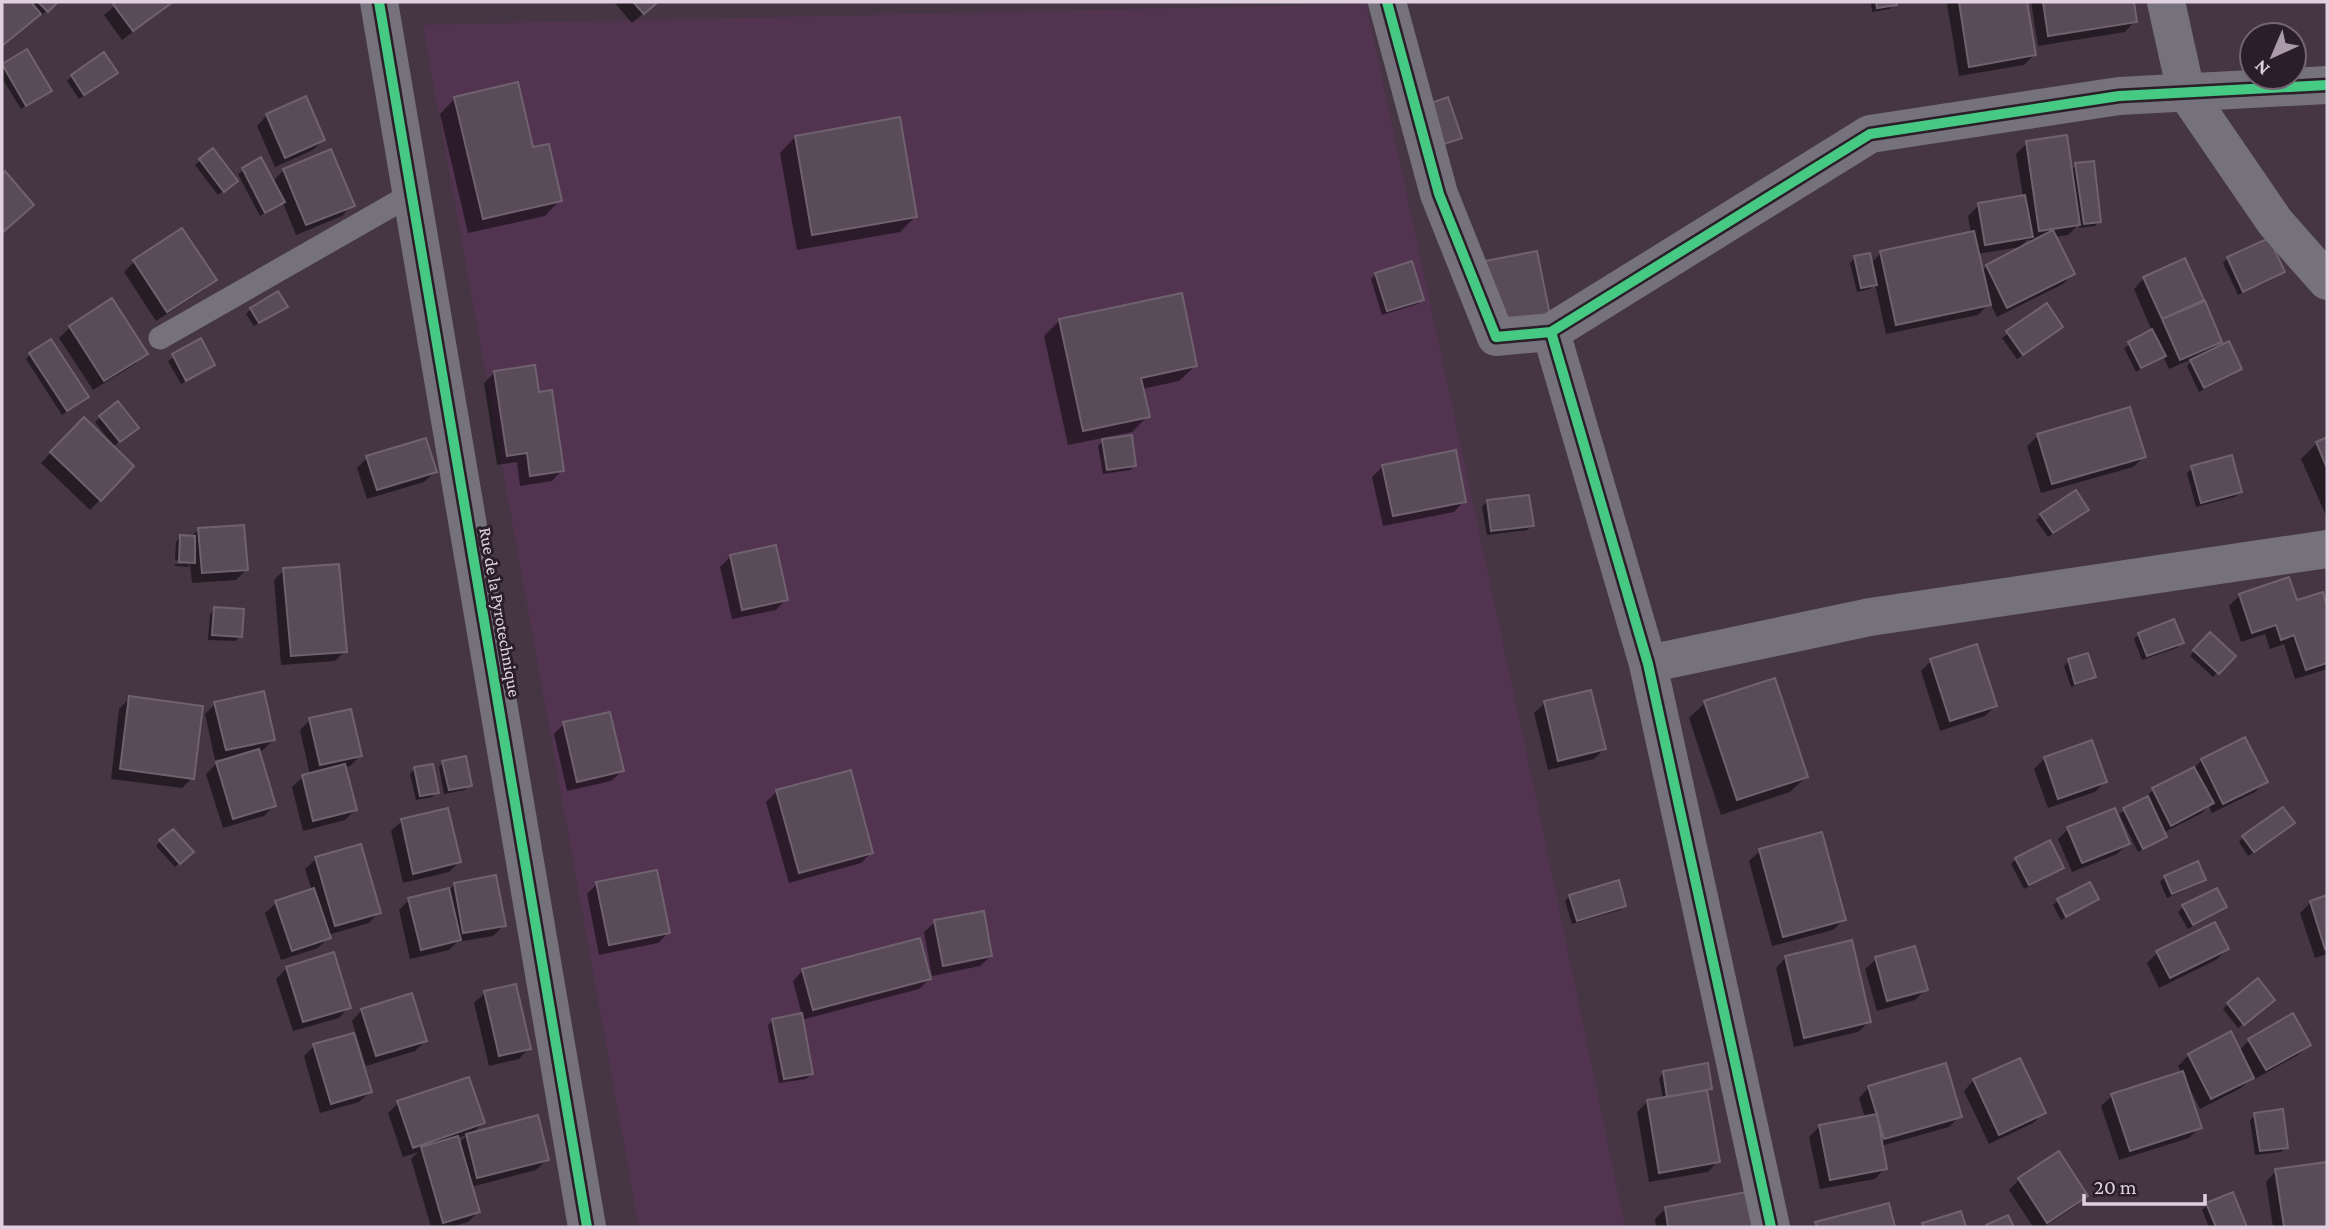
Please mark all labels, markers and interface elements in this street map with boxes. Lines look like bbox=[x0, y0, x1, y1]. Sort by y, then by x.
north arrow bbox=[2238, 21, 2308, 91]
text: N bbox=[2250, 56, 2273, 80]
street label: Rue de la Pyrotechnique bbox=[475, 526, 525, 698]
scale bar bbox=[2084, 1162, 2205, 1206]
text: 20 m bbox=[2094, 1175, 2137, 1199]

